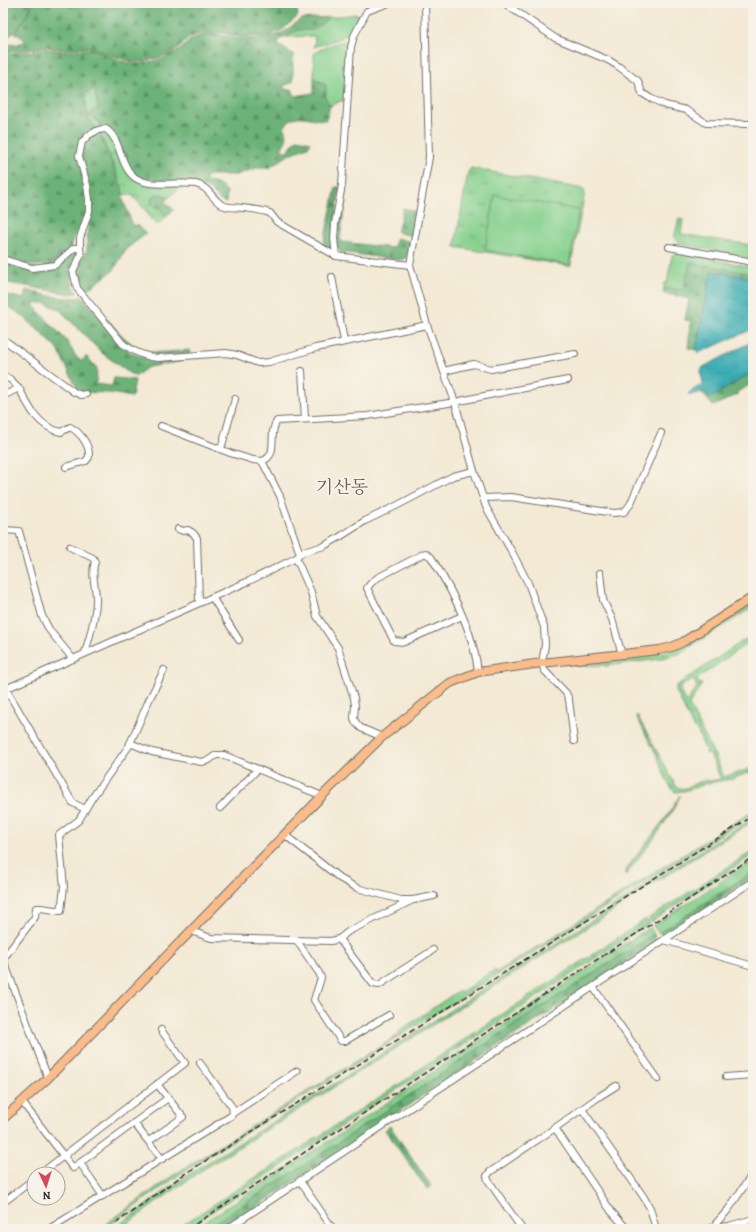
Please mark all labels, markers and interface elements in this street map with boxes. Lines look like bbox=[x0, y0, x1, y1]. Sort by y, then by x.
district label: 기산동 bbox=[316, 475, 368, 499]
north arrow bbox=[26, 1166, 66, 1206]
text: N bbox=[42, 1188, 51, 1203]

